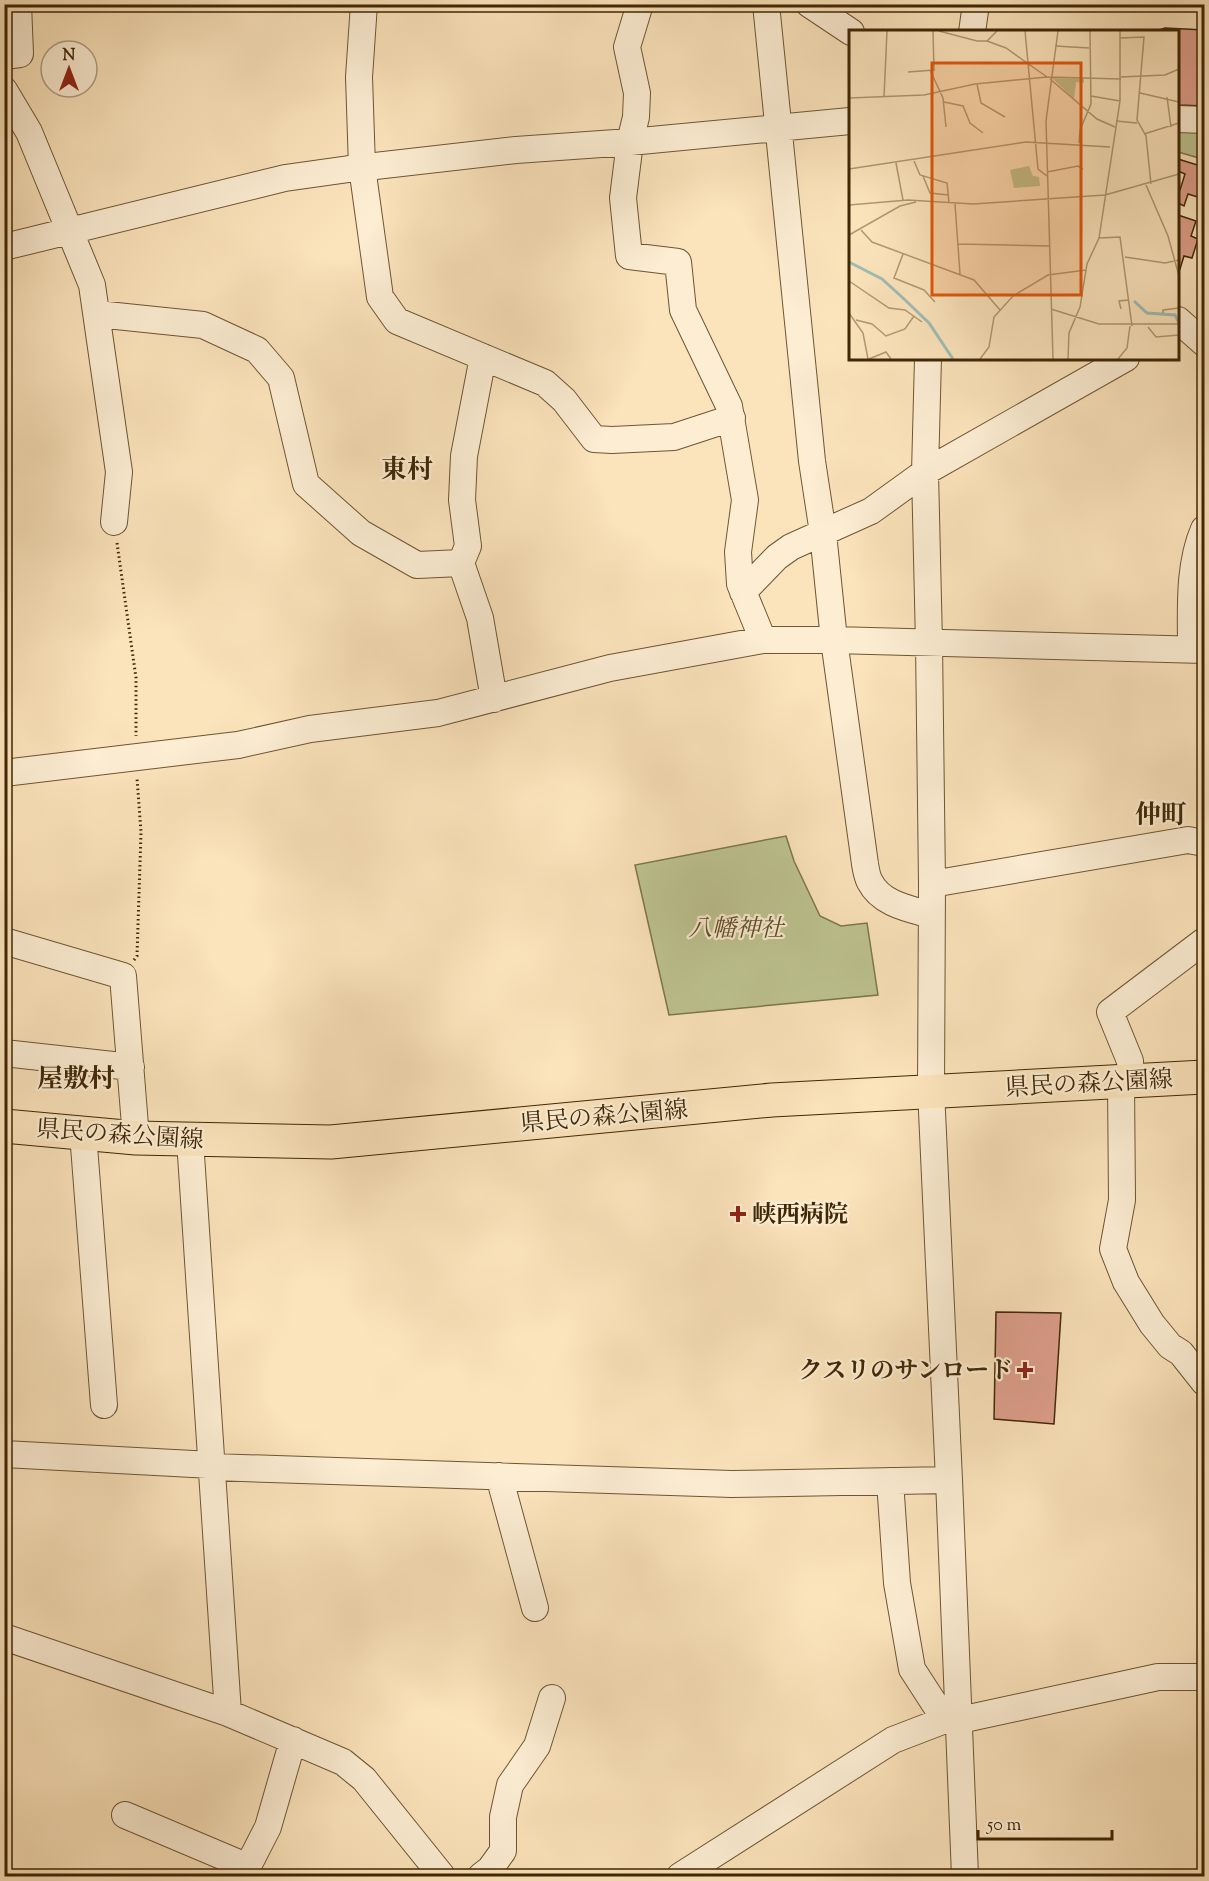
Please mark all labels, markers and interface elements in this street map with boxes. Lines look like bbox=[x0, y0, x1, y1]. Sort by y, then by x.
inset map bbox=[849, 30, 1179, 360]
north arrow bbox=[39, 39, 99, 99]
text: N bbox=[63, 45, 76, 68]
district label: 東村 bbox=[381, 453, 433, 490]
district label: 仲町 bbox=[1135, 798, 1187, 835]
park label: 八幡神社 bbox=[688, 913, 786, 947]
district label: 屋敷村 bbox=[37, 1062, 115, 1099]
street label: 県民の森公園線 bbox=[1004, 1064, 1174, 1106]
street label: 県民の森公園線 bbox=[519, 1094, 689, 1142]
street label: 県民の森公園線 bbox=[35, 1113, 205, 1159]
place label: 峡西病院 bbox=[752, 1199, 848, 1233]
marker: 峡西病院 bbox=[729, 1205, 747, 1223]
place label: クスリのサンロード bbox=[798, 1355, 1013, 1389]
marker: クスリのサンロード bbox=[1018, 1363, 1032, 1377]
scale bar bbox=[978, 1803, 1112, 1841]
text: 50 m bbox=[986, 1813, 1022, 1839]

